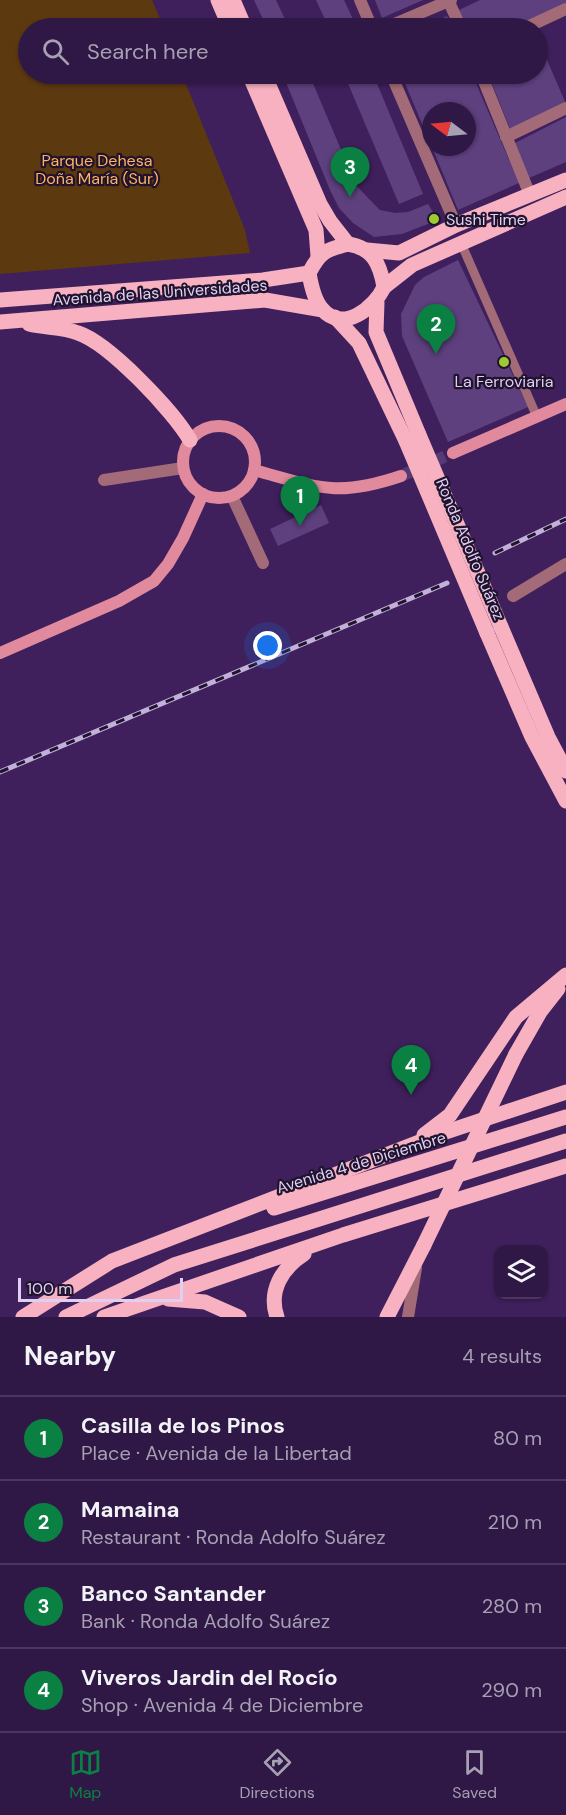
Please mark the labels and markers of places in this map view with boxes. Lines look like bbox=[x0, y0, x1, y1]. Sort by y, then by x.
pin: 3 bbox=[330, 148, 370, 197]
place label: Sushi Time bbox=[446, 209, 526, 230]
marker: Sushi Time bbox=[427, 212, 441, 226]
pin: 2 bbox=[416, 304, 456, 354]
marker: La Ferroviaria bbox=[497, 355, 511, 369]
place label: La Ferroviaria bbox=[455, 371, 553, 392]
pin: 1 bbox=[280, 476, 320, 526]
pin: 4 bbox=[392, 1046, 430, 1095]

